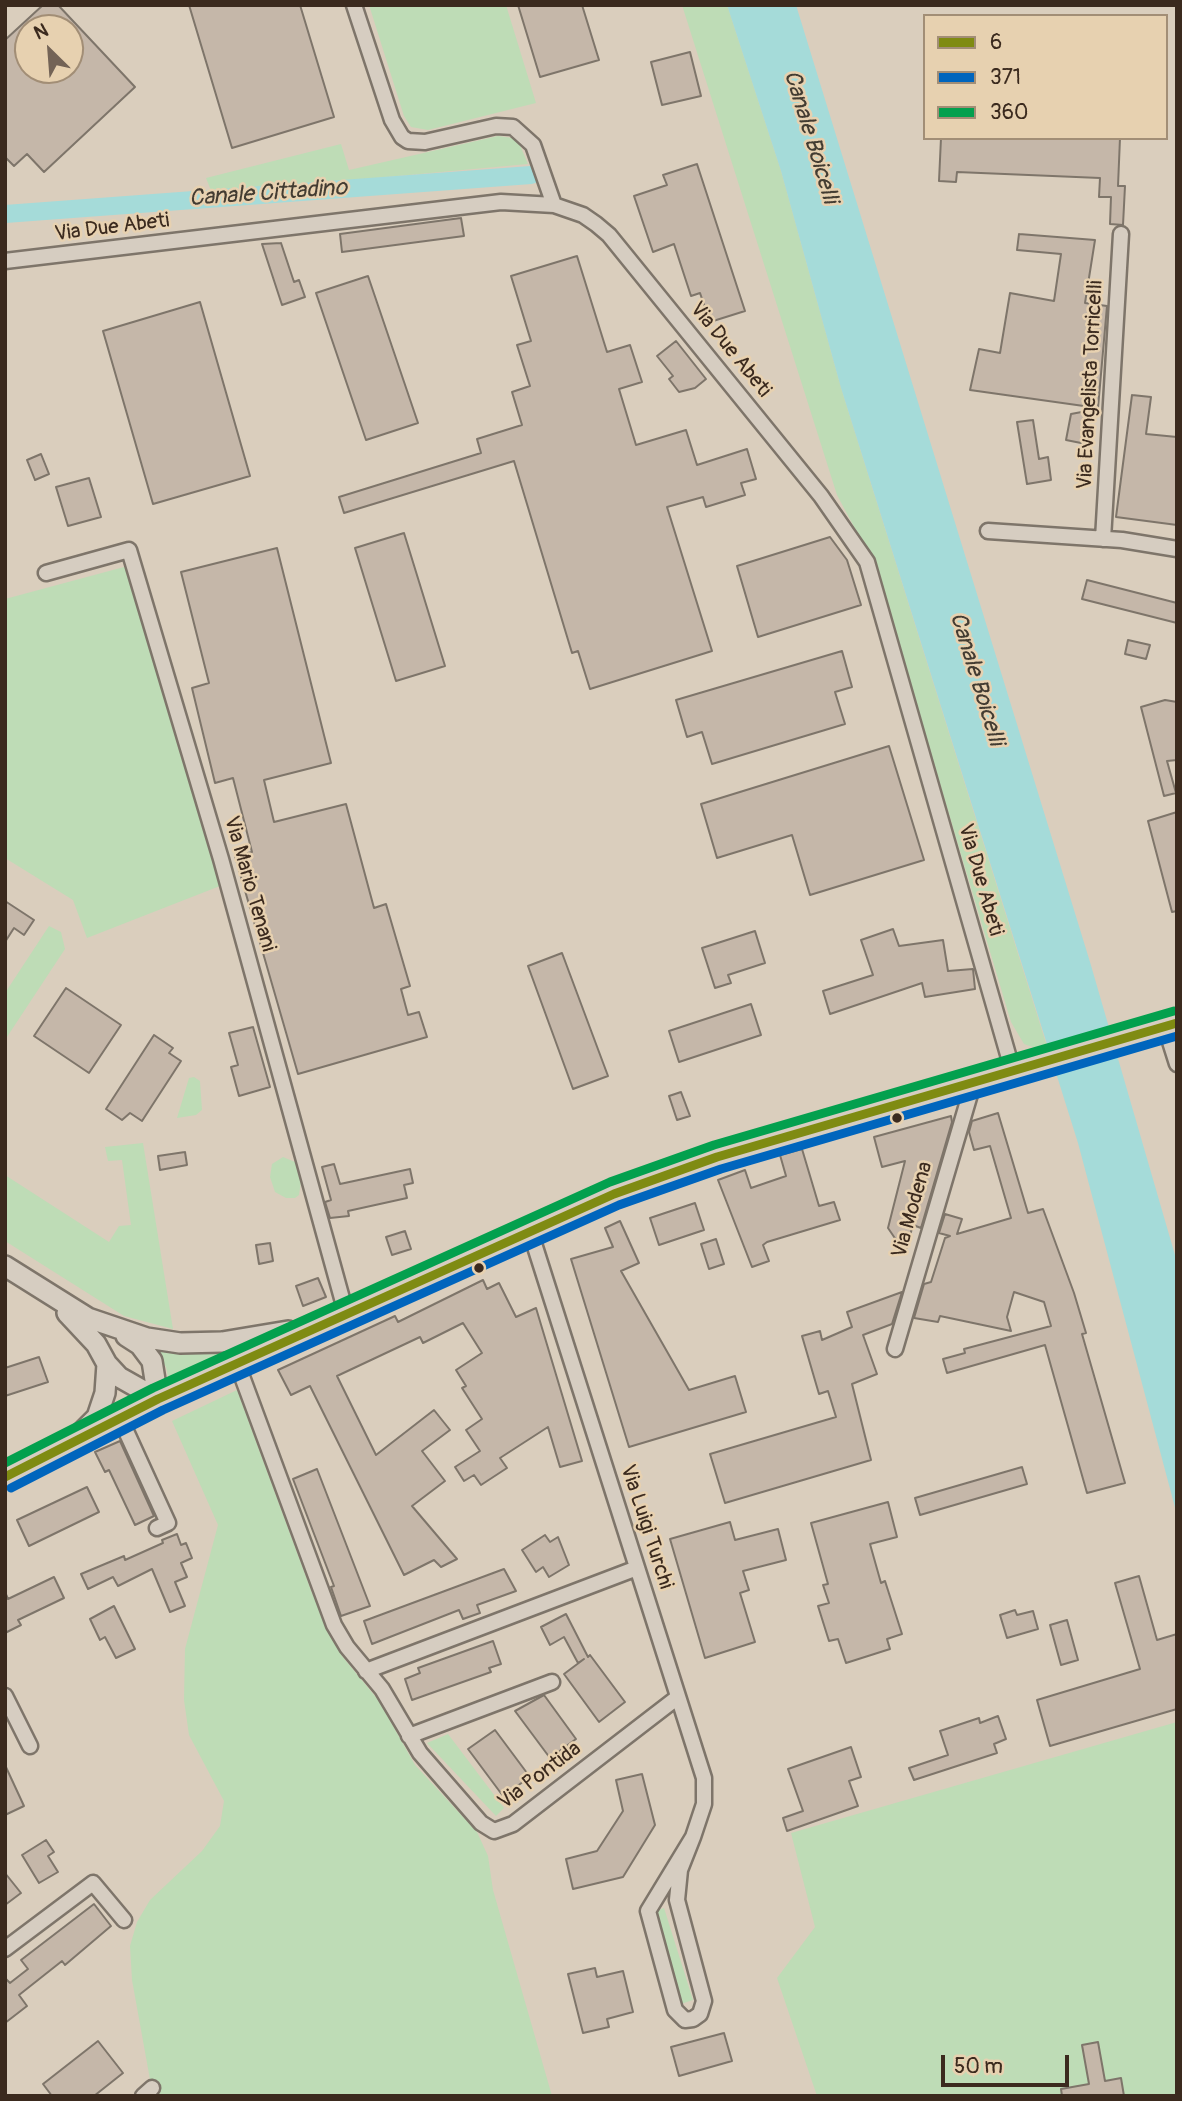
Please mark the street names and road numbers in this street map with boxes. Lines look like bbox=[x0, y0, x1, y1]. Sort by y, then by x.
street label: Via Due Abeti bbox=[53, 208, 171, 248]
street label: Via Evangelista Torricelli bbox=[1073, 280, 1109, 490]
street label: Via Due Abeti bbox=[684, 297, 776, 403]
street label: Via Mario Tenani bbox=[218, 813, 280, 955]
street label: Via Due Abeti bbox=[952, 821, 1008, 939]
street label: Via Modena bbox=[887, 1159, 939, 1261]
street label: Via Luigi Turchi bbox=[614, 1462, 678, 1592]
street label: Via Pontida bbox=[494, 1737, 586, 1815]

